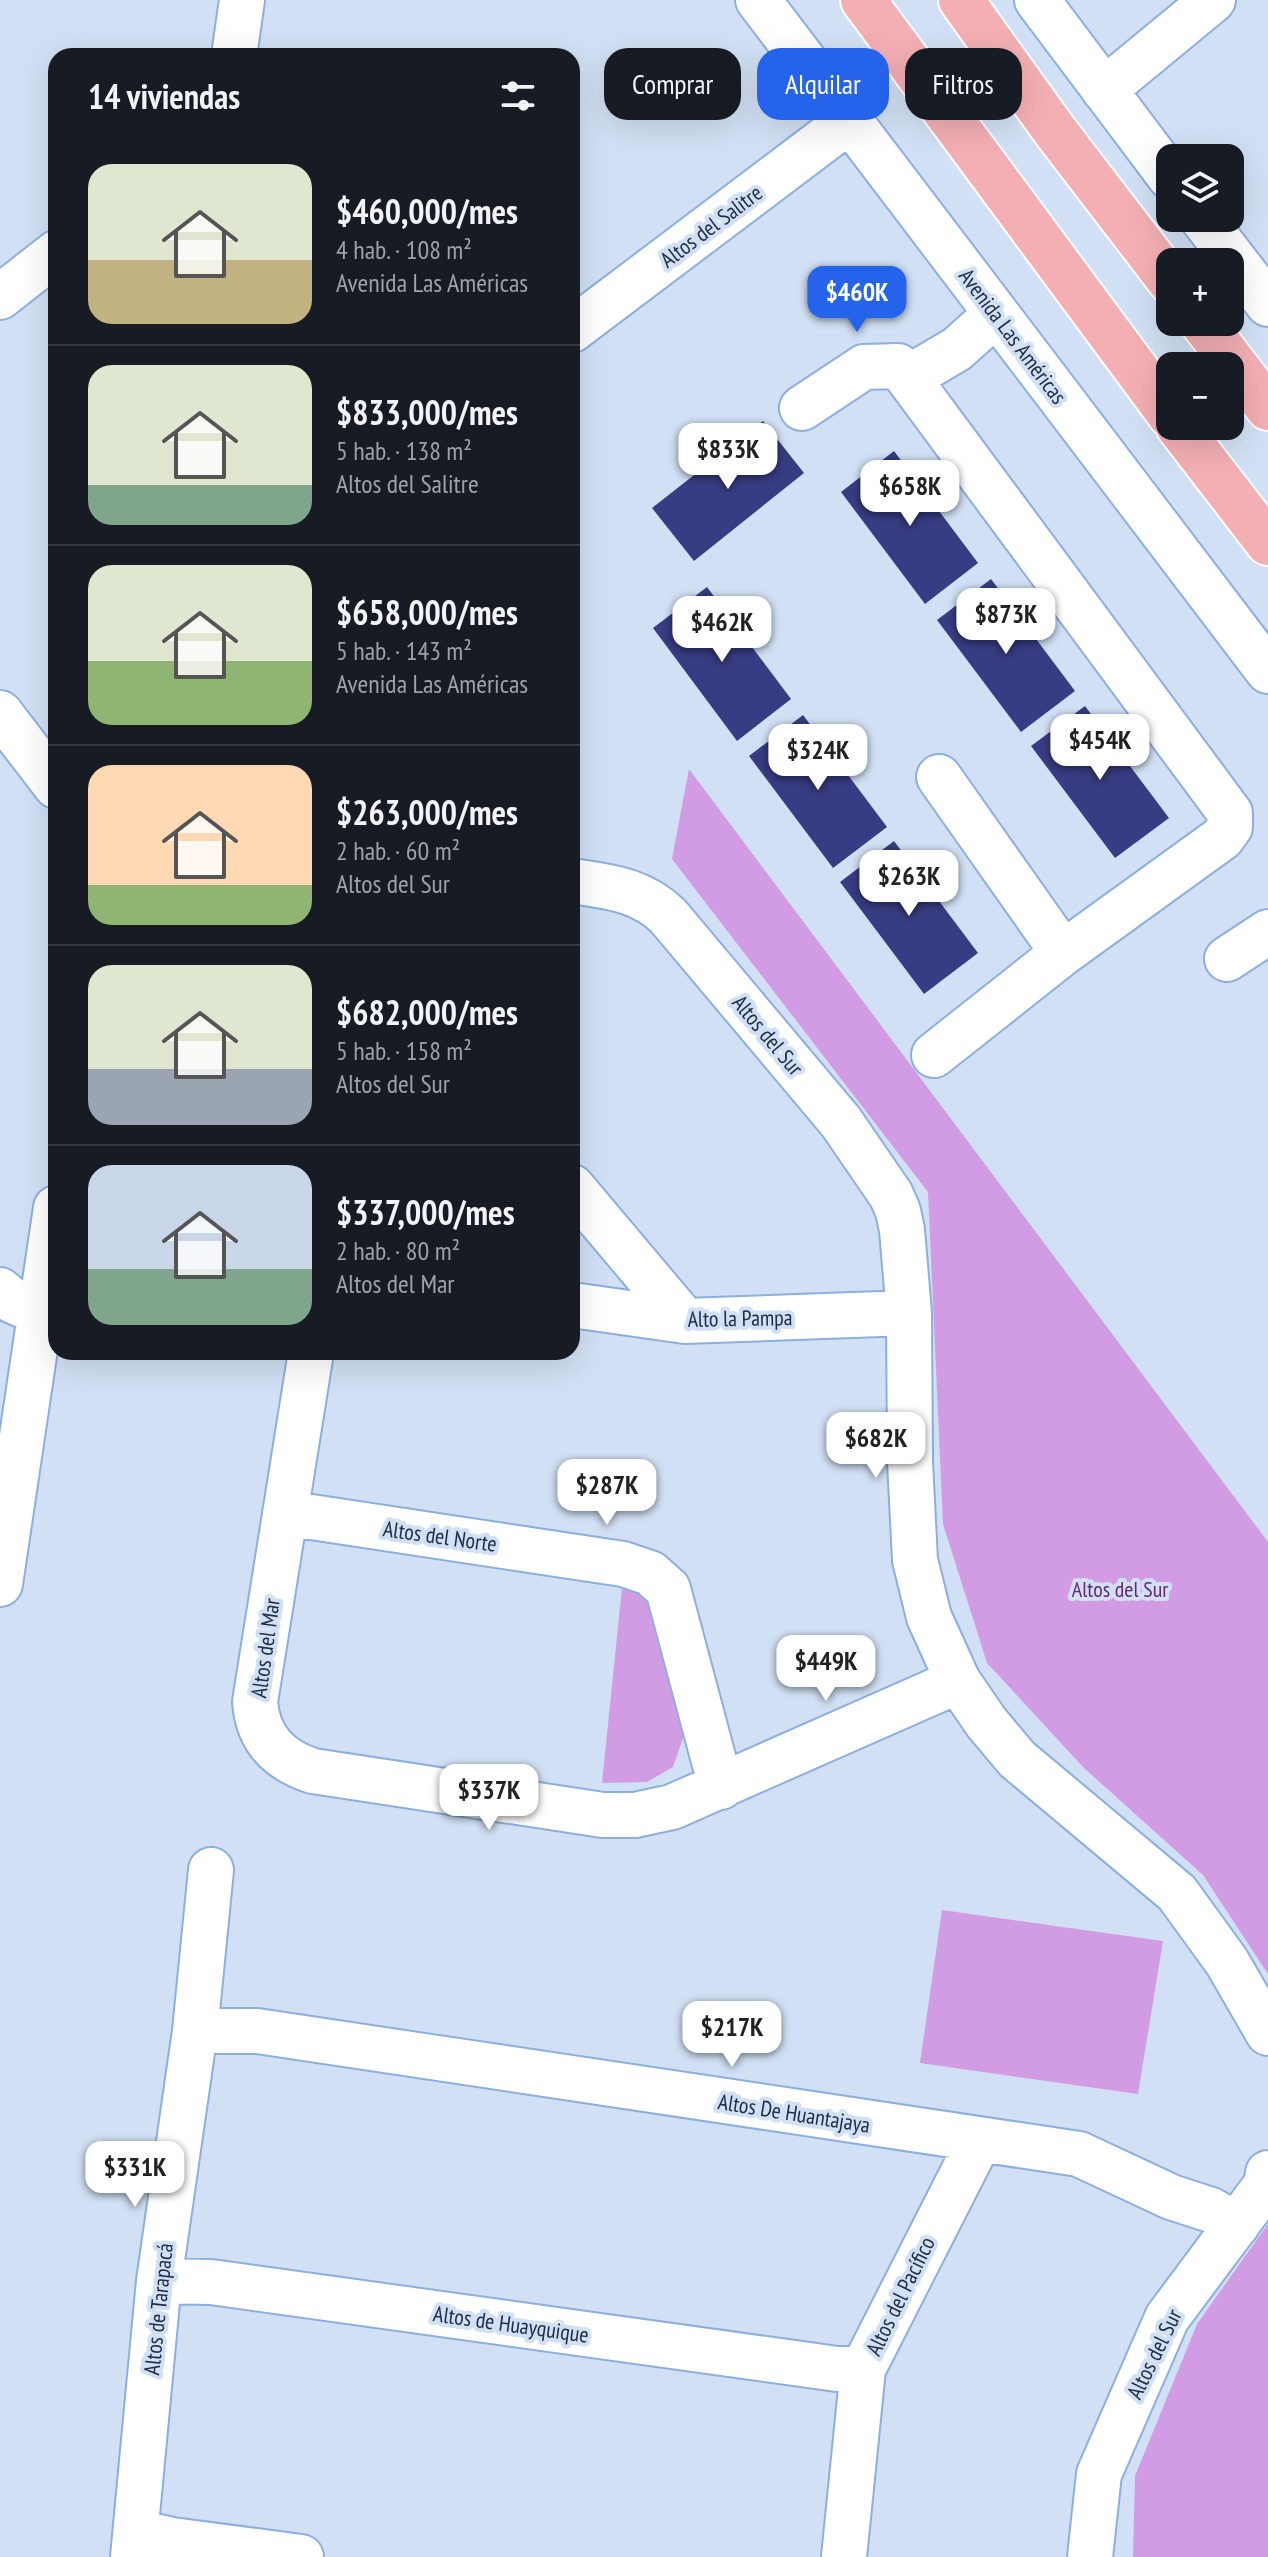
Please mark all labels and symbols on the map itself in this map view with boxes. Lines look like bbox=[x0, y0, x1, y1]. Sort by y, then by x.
street label: Altos del Salitre bbox=[654, 178, 768, 274]
street label: Avenida Las Américas bbox=[953, 263, 1073, 409]
pin: $460K bbox=[801, 266, 913, 334]
pin: $833K bbox=[672, 423, 784, 491]
pin: $658K bbox=[854, 460, 966, 528]
pin: $873K bbox=[950, 588, 1062, 656]
pin: $462K bbox=[666, 596, 778, 664]
pin: $454K bbox=[1044, 714, 1156, 782]
pin: $324K bbox=[762, 724, 874, 792]
pin: $263K bbox=[853, 850, 965, 918]
street label: Altos del Sur bbox=[726, 989, 810, 1081]
street label: Alto la Pampa bbox=[687, 1303, 793, 1333]
pin: $682K bbox=[820, 1412, 932, 1480]
pin: $287K bbox=[551, 1459, 663, 1527]
street label: Altos del Norte bbox=[381, 1514, 499, 1558]
park label: Altos del Sur bbox=[1072, 1575, 1168, 1603]
street label: Altos del Mar bbox=[244, 1596, 286, 1700]
pin: $449K bbox=[770, 1635, 882, 1703]
pin: $337K bbox=[433, 1764, 545, 1832]
pin: $217K bbox=[676, 2001, 788, 2069]
street label: Altos De Huantajaya bbox=[716, 2087, 872, 2139]
pin: $331K bbox=[79, 2141, 191, 2209]
street label: Altos del Pacífico bbox=[859, 2232, 941, 2360]
street label: Altos de Tarapacá bbox=[137, 2242, 179, 2376]
street label: Altos de Huayquique bbox=[431, 2299, 591, 2349]
street label: Altos del Sur bbox=[1120, 2305, 1188, 2403]

